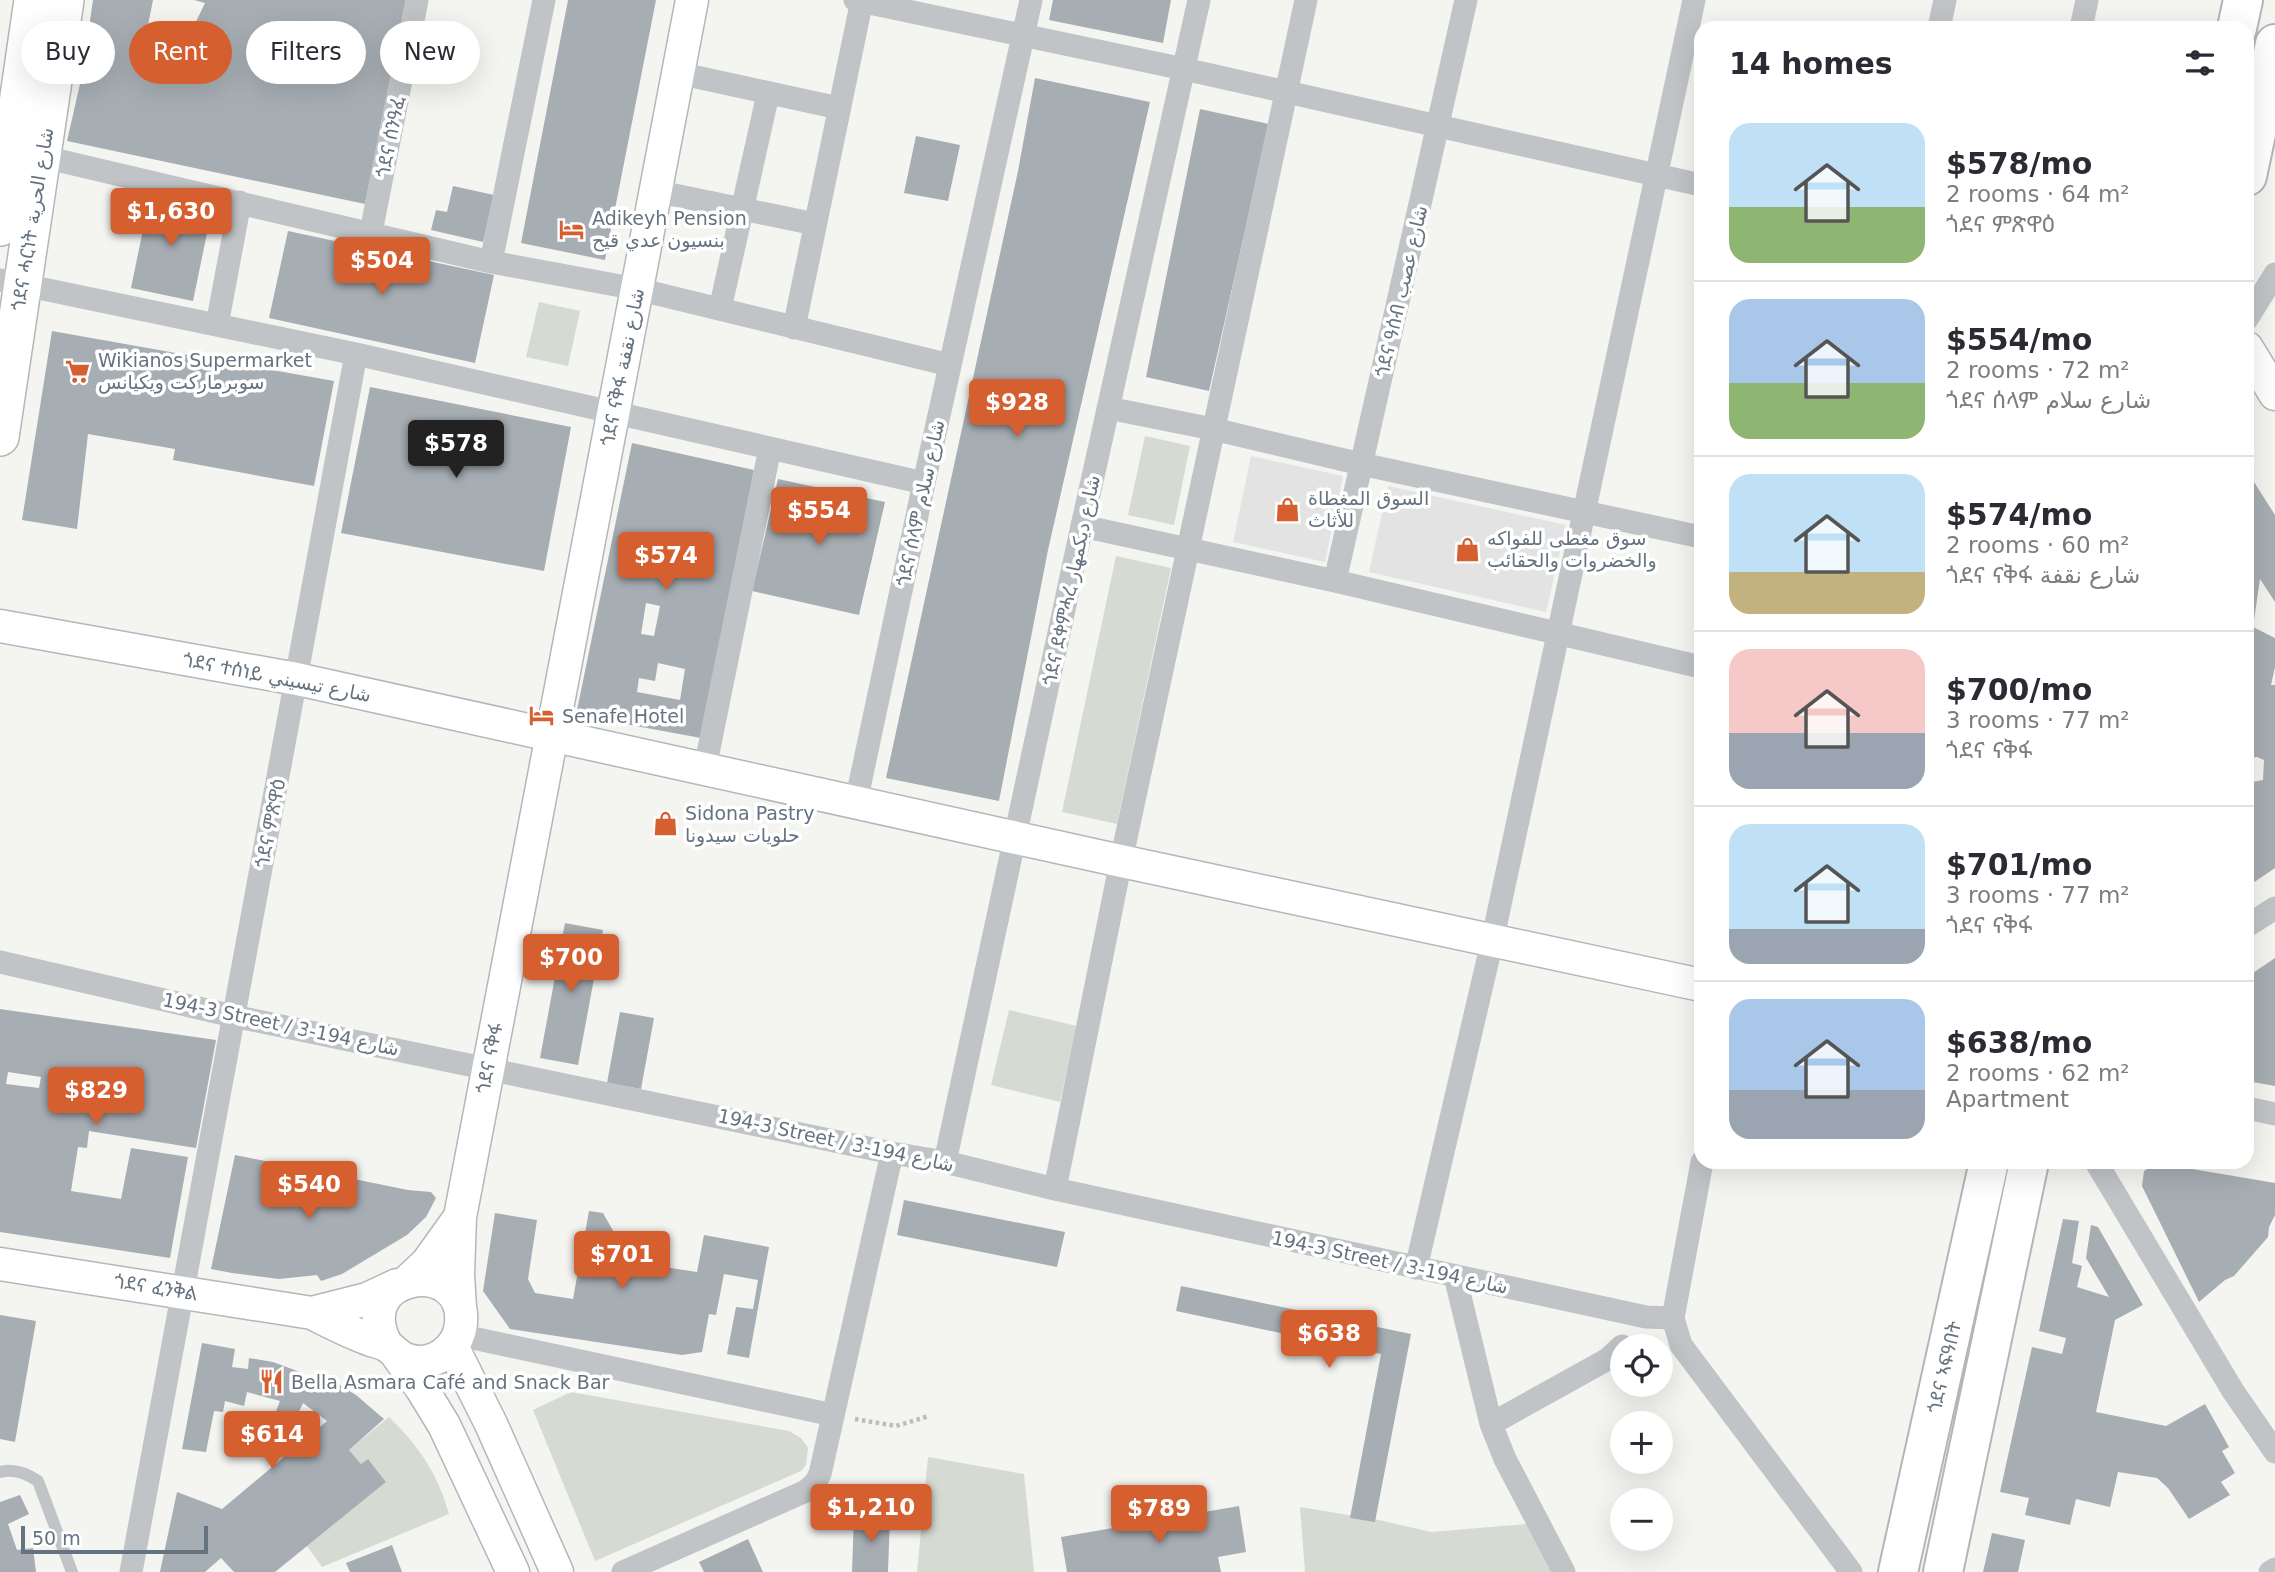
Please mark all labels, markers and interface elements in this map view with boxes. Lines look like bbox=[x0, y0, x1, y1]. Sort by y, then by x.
chip: Buy bbox=[21, 21, 115, 84]
chip: Rent bbox=[129, 21, 232, 84]
chip: Filters bbox=[246, 21, 366, 84]
chip: New bbox=[380, 21, 480, 84]
icon: filters bbox=[2181, 44, 2219, 82]
text: 14 homes bbox=[1729, 46, 1893, 81]
street label: ጎደና ሰንዓፈ bbox=[371, 94, 409, 179]
street label: ጎደና ሓርነት شارع الحرية bbox=[7, 126, 58, 312]
text: $578/mo bbox=[1946, 146, 2092, 181]
icon: home bbox=[1785, 151, 1869, 235]
text: 2 rooms · 64 m² bbox=[1946, 181, 2130, 207]
pin: $1,630 bbox=[114, 188, 228, 248]
text: $1,630 bbox=[127, 198, 215, 224]
street label: ጎደና ዓሰብ شارع عصب bbox=[1371, 203, 1432, 379]
place label: Adikeyh Pension بنسيون عدي قيح bbox=[592, 207, 747, 252]
text: ጎደና ምጽዋዕ bbox=[1946, 211, 2055, 237]
hotel icon: Adikeyh Pension بنسيون عدي قيح bbox=[558, 215, 586, 243]
pin: $504 bbox=[341, 238, 423, 297]
text: $504 bbox=[350, 247, 414, 273]
street label: ጎደና ናቅፋ شارع نقفة bbox=[596, 286, 649, 448]
text: $554/mo bbox=[1946, 322, 2092, 357]
icon: home bbox=[1785, 327, 1869, 411]
place label: Wikianos Supermarket سوبرماركت ويكيانس bbox=[98, 349, 312, 394]
supermarket icon: Wikianos Supermarket سوبرماركت ويكيانس bbox=[64, 357, 92, 385]
text: 2 rooms · 72 m² bbox=[1946, 357, 2130, 383]
pin: $928 bbox=[976, 380, 1058, 439]
text: ጎደና ሰላም شارع سلام bbox=[1946, 387, 2151, 413]
text: $928 bbox=[985, 389, 1049, 415]
street label: ጎደና ሰላም شارع سلام bbox=[892, 418, 949, 588]
pin: $578 bbox=[415, 420, 497, 480]
text: $578 bbox=[424, 430, 488, 456]
street label: ጎደና ደቀምሓረ شارع ديكمهار bbox=[1038, 473, 1105, 687]
place label: السوق المغطاة للأثاث bbox=[1308, 487, 1429, 531]
pin: $554 bbox=[778, 488, 860, 547]
shop icon: السوق المغطاة للأثاث bbox=[1274, 495, 1302, 523]
text: $554 bbox=[787, 497, 851, 523]
text: $574/mo bbox=[1946, 497, 2092, 532]
icon: home bbox=[1785, 502, 1869, 586]
place label: سوق مغطى للفواكه والخضروات والحقائب bbox=[1487, 527, 1657, 572]
pin: $574 bbox=[625, 532, 707, 592]
text: 2 rooms · 60 m² bbox=[1946, 532, 2130, 558]
shop icon: سوق مغطى للفواكه والخضروات والحقائب bbox=[1453, 535, 1481, 563]
text: $574 bbox=[634, 542, 698, 568]
text: ጎደና ናቅፋ شارع نقفة bbox=[1946, 562, 2140, 588]
street label: ጎደና ተሰነይ شارع تيسيني bbox=[181, 648, 373, 707]
text: $700/mo bbox=[1946, 672, 2092, 707]
icon: home bbox=[1785, 677, 1869, 761]
hotel icon: Senafe Hotel bbox=[528, 702, 556, 730]
place label: Senafe Hotel bbox=[562, 705, 684, 727]
text: 3 rooms · 77 m² bbox=[1946, 707, 2130, 733]
text: ጎደና ናቅፋ bbox=[1946, 737, 2032, 763]
street label: ጎደና ምጽዋዕ bbox=[251, 777, 289, 869]
place label: Sidona Pastry حلويات سيدونا bbox=[685, 802, 814, 847]
shop icon: Sidona Pastry حلويات سيدونا bbox=[651, 810, 679, 838]
text: $701/mo bbox=[1946, 847, 2092, 882]
icon: home bbox=[1785, 852, 1869, 936]
text: 3 rooms · 77 m² bbox=[1946, 882, 2130, 908]
text: ጎደና ናቅፋ bbox=[1946, 912, 2032, 938]
pin: $700 bbox=[530, 934, 612, 994]
text: $700 bbox=[539, 944, 603, 970]
street label: 194-3 Street / شارع 194-3 bbox=[161, 988, 401, 1061]
street label: ጎደና ናቅፋ bbox=[471, 1021, 507, 1095]
text: $638/mo bbox=[1946, 1025, 2092, 1060]
icon: home bbox=[1785, 1027, 1869, 1111]
text: 2 rooms · 62 m² bbox=[1946, 1060, 2130, 1086]
pin: $829 bbox=[55, 1068, 137, 1127]
text: $829 bbox=[64, 1077, 128, 1103]
text: Apartment bbox=[1946, 1086, 2069, 1112]
street label: 194-3 Street / شارع 194-3 bbox=[716, 1104, 956, 1177]
pin: $540 bbox=[268, 1162, 350, 1221]
text: $540 bbox=[277, 1171, 341, 1197]
street label: 194-3 Street / شارع 194-3 bbox=[1270, 1226, 1510, 1299]
pin: $701 bbox=[581, 1232, 663, 1291]
text: $701 bbox=[590, 1241, 654, 1267]
street label: ጎደና ፈንቅል bbox=[113, 1270, 200, 1305]
pin: $638 bbox=[1288, 1310, 1370, 1370]
street label: ጎደና ኣፍዓበት bbox=[1923, 1318, 1965, 1415]
text: $638 bbox=[1297, 1320, 1361, 1346]
map controls bbox=[1610, 1334, 1673, 1551]
button: locate bbox=[1610, 1334, 1673, 1397]
restaurant icon: Bella Asmara Café and Snack Bar bbox=[257, 1368, 285, 1396]
place label: Bella Asmara Café and Snack Bar bbox=[291, 1371, 610, 1393]
button: + bbox=[1610, 1411, 1673, 1474]
pin: $614 bbox=[231, 1412, 313, 1471]
text: $614 bbox=[240, 1421, 304, 1447]
pin: $1,210 bbox=[814, 1484, 928, 1544]
pin: $789 bbox=[1118, 1486, 1200, 1545]
button: − bbox=[1610, 1488, 1673, 1551]
text: $1,210 bbox=[827, 1494, 915, 1520]
text: $789 bbox=[1127, 1495, 1191, 1521]
scale bar bbox=[21, 1523, 208, 1555]
text: 50 m bbox=[32, 1527, 81, 1549]

